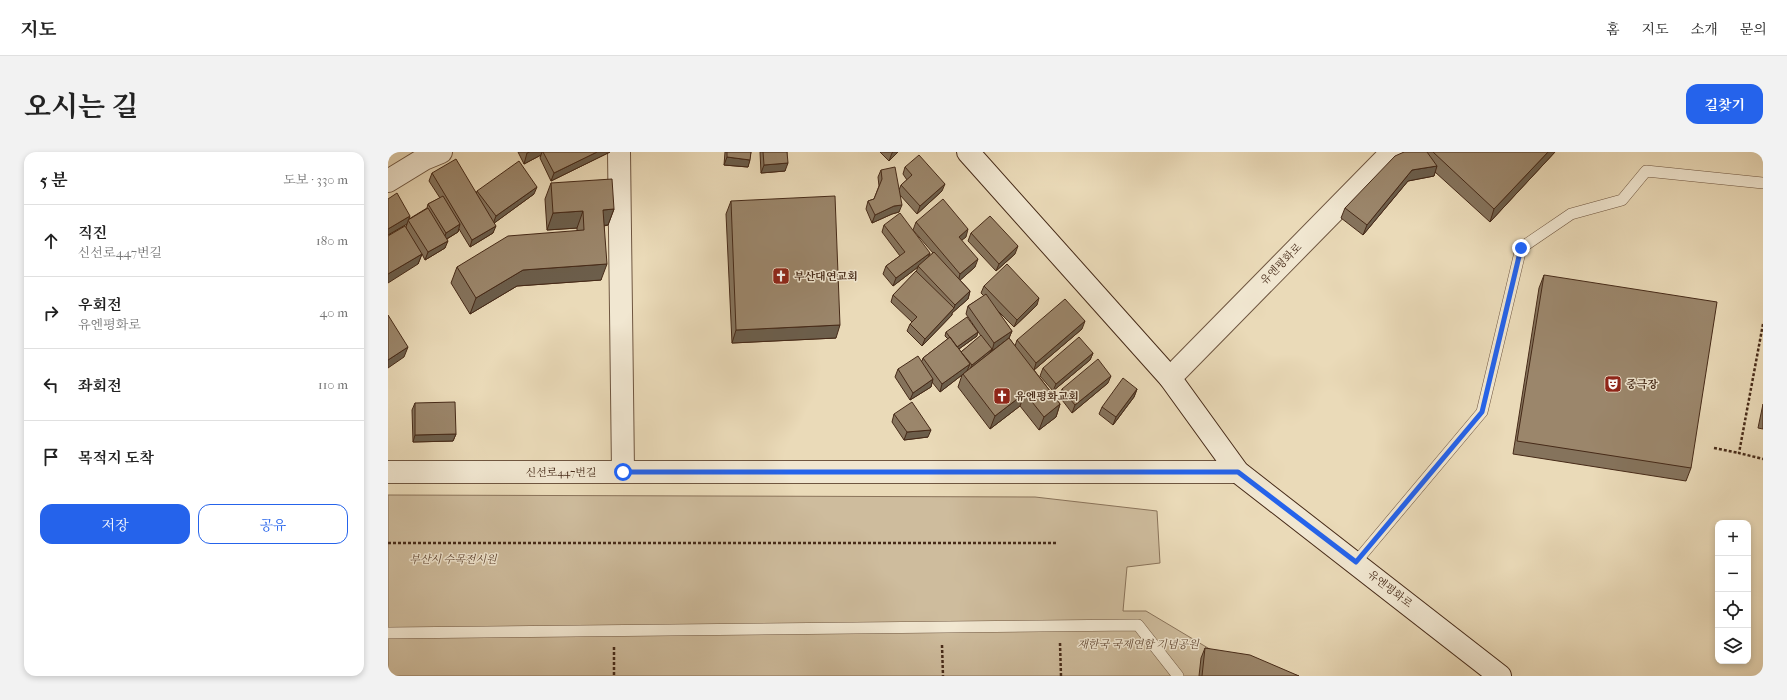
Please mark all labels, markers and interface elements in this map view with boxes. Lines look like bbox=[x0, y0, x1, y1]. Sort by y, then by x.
text: 지도 bbox=[20, 19, 57, 41]
text: 홈 bbox=[1606, 21, 1620, 38]
text: 지도 bbox=[1642, 21, 1669, 38]
text: 소개 bbox=[1691, 21, 1718, 38]
text: 문의 bbox=[1740, 21, 1767, 38]
button: 길찾기 bbox=[1686, 84, 1763, 124]
text: 오시는 길 bbox=[24, 90, 138, 123]
text: 5 분 bbox=[40, 170, 67, 190]
text: 도보 · 330 m bbox=[283, 172, 348, 187]
text: 직진 bbox=[78, 224, 107, 242]
icon: ahead bbox=[40, 230, 62, 252]
text: 180 m bbox=[316, 233, 348, 248]
route end bbox=[1512, 239, 1530, 257]
street label: 유엔평화로 bbox=[1258, 240, 1305, 287]
text: 신선로447번길 bbox=[78, 245, 162, 260]
church icon: 부산대연교회 bbox=[771, 266, 791, 286]
place label: 부산대연교회 bbox=[794, 270, 858, 283]
text: 우회전 bbox=[78, 296, 121, 314]
icon: right bbox=[40, 302, 62, 324]
text: 40 m bbox=[320, 305, 348, 320]
text: 유엔평화로 bbox=[78, 317, 141, 332]
icon: left bbox=[40, 374, 62, 396]
theatre icon: 중극장 bbox=[1603, 374, 1623, 394]
text: 좌회전 bbox=[78, 377, 121, 395]
text: 110 m bbox=[318, 377, 348, 392]
place label: 중극장 bbox=[1626, 378, 1658, 391]
church icon: 유엔평화교회 bbox=[992, 386, 1012, 406]
place label: 유엔평화교회 bbox=[1015, 390, 1079, 403]
icon: arrive bbox=[40, 446, 62, 468]
text: 목적지 도착 bbox=[78, 449, 154, 467]
route start bbox=[614, 463, 632, 481]
street label: 신선로447번길 bbox=[525, 466, 597, 479]
button: 저장 bbox=[40, 504, 190, 544]
button: 공유 bbox=[198, 504, 348, 544]
map controls bbox=[1715, 520, 1751, 664]
button: + bbox=[1715, 520, 1751, 556]
park label: 부산시 수목전시원 bbox=[409, 553, 498, 566]
button: − bbox=[1715, 556, 1751, 592]
street label: 유엔평화로 bbox=[1365, 568, 1415, 611]
button: locate bbox=[1715, 592, 1751, 628]
button: layers bbox=[1715, 628, 1751, 664]
park label: 재한국 국제연합 기념공원 bbox=[1077, 638, 1200, 651]

